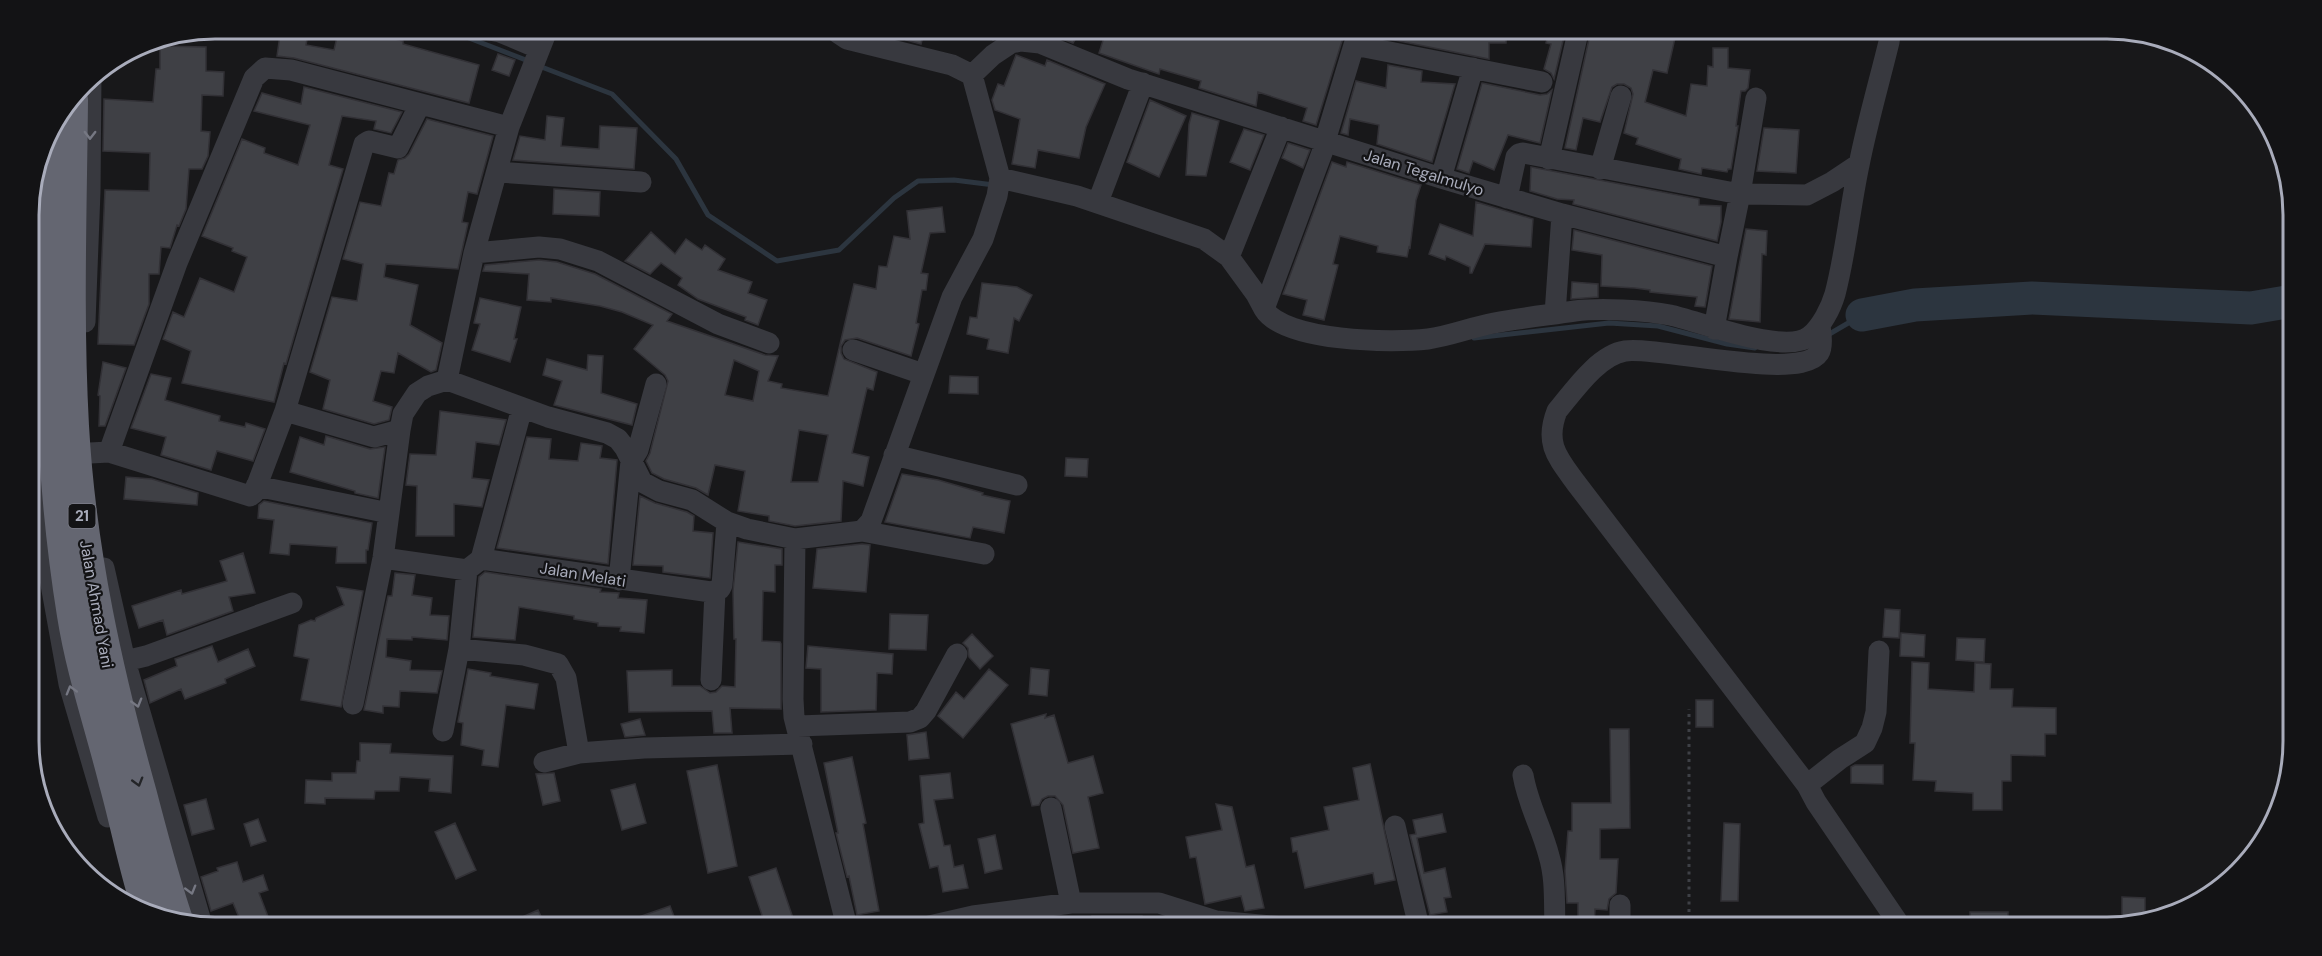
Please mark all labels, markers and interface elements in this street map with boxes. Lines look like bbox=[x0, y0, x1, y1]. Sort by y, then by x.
one-way arrow bbox=[84, 130, 96, 139]
street label: Jalan Tegalmulyo bbox=[1361, 144, 1487, 201]
road number: 21 bbox=[68, 504, 96, 528]
street label: Jalan Ahmad Yani bbox=[75, 539, 118, 670]
street label: Jalan Melati bbox=[538, 557, 628, 592]
one-way arrow bbox=[65, 685, 78, 695]
one-way arrow bbox=[129, 698, 142, 708]
one-way arrow bbox=[131, 776, 143, 787]
one-way arrow bbox=[184, 884, 196, 895]

